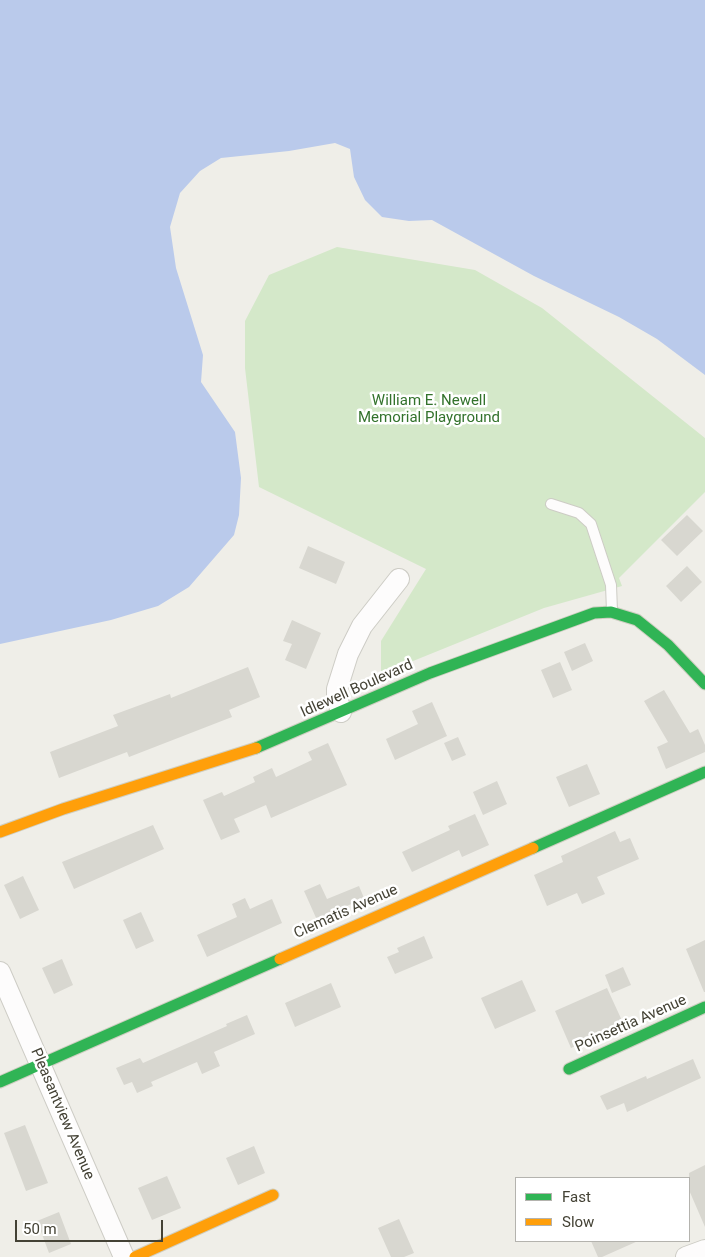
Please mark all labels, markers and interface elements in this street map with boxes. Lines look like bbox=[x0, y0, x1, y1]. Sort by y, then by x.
park label: William E. Newell Memorial Playground bbox=[358, 392, 500, 427]
street label: Idlewell Boulevard bbox=[298, 656, 416, 722]
street label: Clematis Avenue bbox=[291, 881, 401, 943]
street label: Poinsettia Avenue bbox=[573, 991, 689, 1057]
street label: Pleasantview Avenue bbox=[26, 1045, 98, 1183]
legend bbox=[515, 1177, 690, 1242]
text: Fast bbox=[562, 1188, 591, 1206]
scale bar bbox=[18, 1210, 165, 1242]
text: Slow bbox=[562, 1213, 594, 1231]
text: 50 m bbox=[23, 1220, 57, 1238]

